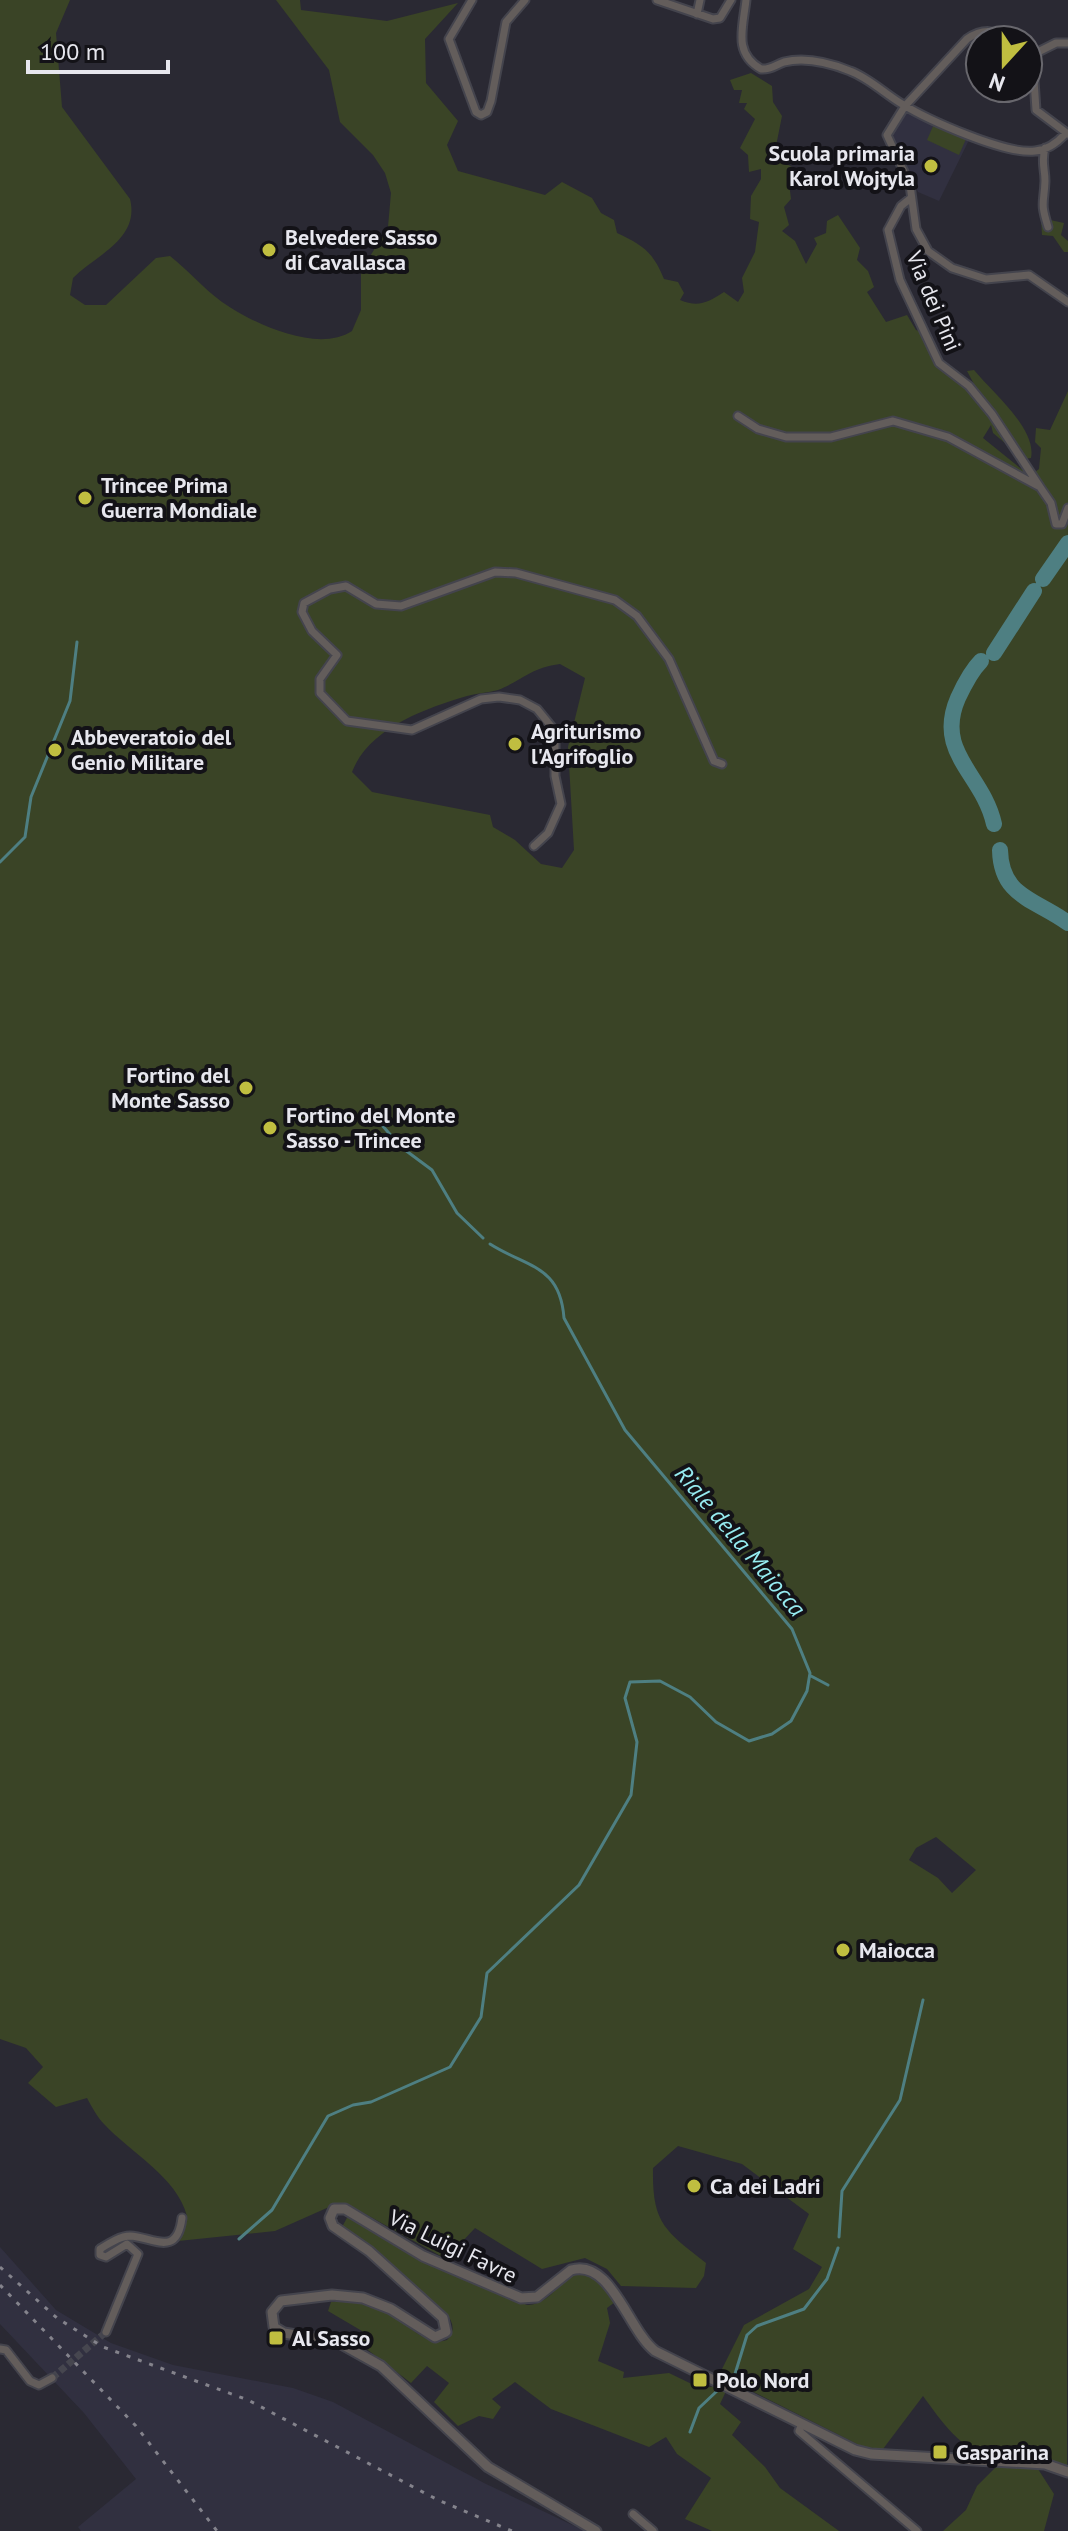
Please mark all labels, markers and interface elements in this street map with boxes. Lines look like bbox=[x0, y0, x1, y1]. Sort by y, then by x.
scale bar bbox=[28, 24, 168, 74]
north arrow bbox=[964, 24, 1044, 104]
text: 100 m bbox=[40, 36, 105, 67]
text: N bbox=[985, 67, 1009, 98]
place label: Scuola primaria Karol Wojtyla bbox=[769, 139, 915, 192]
marker: Scuola primaria Karol Wojtyla bbox=[922, 157, 940, 175]
place label: Belvedere Sasso di Cavallasca bbox=[285, 223, 438, 276]
marker: Belvedere Sasso di Cavallasca bbox=[260, 241, 278, 259]
street label: Via dei Pini bbox=[900, 246, 968, 355]
place label: Trincee Prima Guerra Mondiale bbox=[101, 471, 257, 524]
marker: Trincee Prima Guerra Mondiale bbox=[76, 489, 94, 507]
place label: Agriturismo l'Agrifoglio bbox=[531, 717, 641, 770]
place label: Abbeveratoio del Genio Militare bbox=[71, 723, 232, 776]
marker: Agriturismo l'Agrifoglio bbox=[506, 735, 524, 753]
marker: Abbeveratoio del Genio Militare bbox=[46, 741, 64, 759]
place label: Fortino del Monte Sasso bbox=[111, 1061, 231, 1114]
marker: Fortino del Monte Sasso bbox=[237, 1079, 255, 1097]
place label: Fortino del Monte Sasso - Trincee bbox=[286, 1101, 456, 1154]
marker: Fortino del Monte Sasso - Trincee bbox=[261, 1119, 279, 1137]
water label: Riale della Maiocca bbox=[668, 1459, 813, 1623]
place label: Maiocca bbox=[859, 1936, 935, 1964]
marker: Maiocca bbox=[834, 1941, 852, 1959]
place label: Ca dei Ladri bbox=[710, 2172, 821, 2200]
marker: Ca dei Ladri bbox=[685, 2177, 703, 2195]
street label: Via Luigi Favre bbox=[383, 2203, 522, 2289]
place label: Al Sasso bbox=[292, 2324, 370, 2352]
marker: Al Sasso bbox=[267, 2329, 285, 2347]
place label: Polo Nord bbox=[716, 2366, 809, 2394]
marker: Polo Nord bbox=[691, 2371, 709, 2389]
place label: Gasparina bbox=[956, 2438, 1049, 2466]
marker: Gasparina bbox=[931, 2443, 949, 2461]

